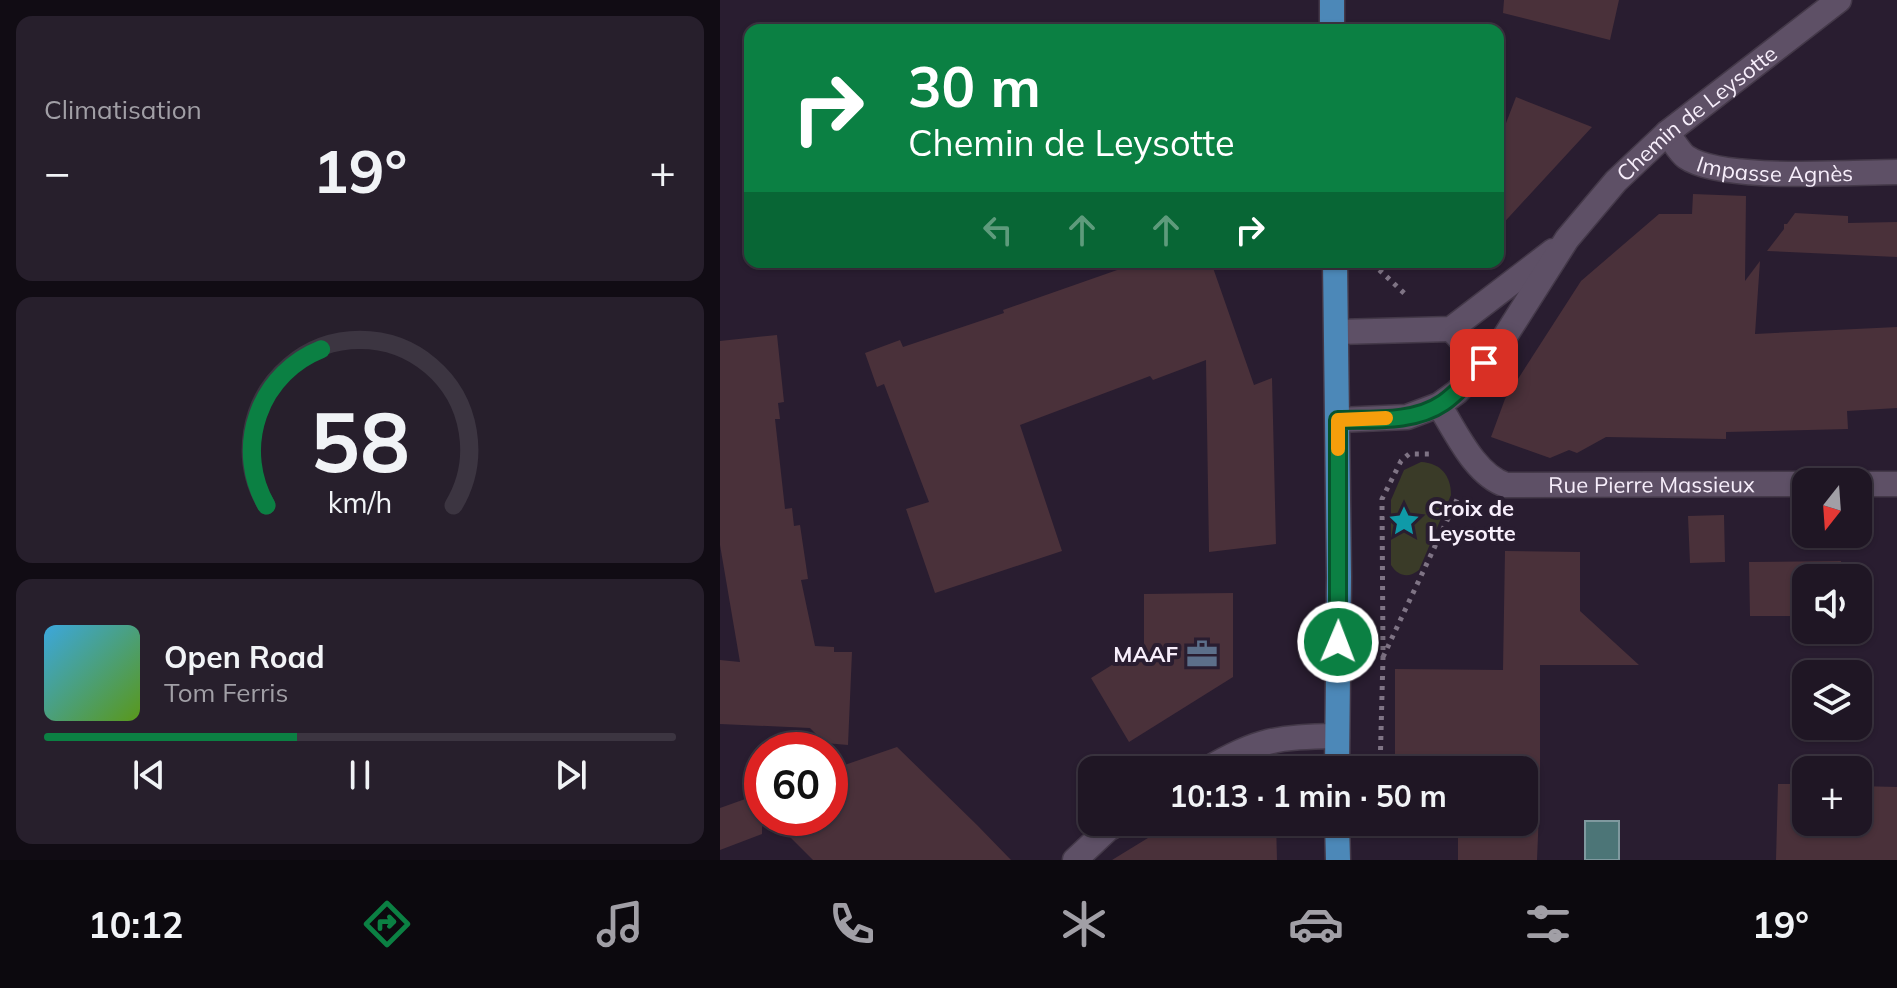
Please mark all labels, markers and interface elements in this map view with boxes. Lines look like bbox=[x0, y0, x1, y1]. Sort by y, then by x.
street label: Chemin de Leysotte bbox=[1611, 39, 1783, 187]
text: 30 m bbox=[908, 51, 1041, 121]
icon: right bbox=[776, 56, 880, 160]
text: Climatisation bbox=[44, 93, 202, 126]
text: Chemin de Leysotte bbox=[908, 120, 1234, 165]
text: 19° bbox=[313, 133, 407, 208]
text: − bbox=[44, 144, 70, 199]
text: + bbox=[650, 144, 676, 199]
street label: Impasse Agnès bbox=[1693, 150, 1853, 188]
icon: left bbox=[976, 208, 1020, 252]
icon: ahead bbox=[1060, 208, 1104, 252]
icon: ahead bbox=[1144, 208, 1188, 252]
icon: right bbox=[1228, 208, 1272, 252]
pin bbox=[1450, 329, 1518, 397]
icon: arrive bbox=[1462, 341, 1506, 385]
text: 58 bbox=[310, 388, 410, 493]
north arrow bbox=[1792, 468, 1872, 548]
map controls bbox=[1792, 468, 1872, 836]
street label: Rue Pierre Massieux bbox=[1548, 470, 1755, 499]
text: km/h bbox=[328, 484, 392, 520]
place label: Croix de Leysotte bbox=[1428, 494, 1516, 547]
place icon: Croix de Leysotte bbox=[1387, 504, 1421, 538]
button: sound bbox=[1792, 564, 1872, 644]
position arrow bbox=[1296, 600, 1380, 684]
office icon: MAAF bbox=[1185, 637, 1219, 671]
text: Open Road bbox=[164, 638, 325, 676]
place label: MAAF bbox=[1113, 640, 1178, 668]
button: layers bbox=[1792, 660, 1872, 740]
text: Tom Ferris bbox=[164, 676, 288, 709]
speed limit sign: 60 bbox=[744, 732, 848, 836]
icon: previous bbox=[127, 753, 171, 797]
icon: pause bbox=[338, 753, 382, 797]
icon: next bbox=[549, 753, 593, 797]
button: + bbox=[1792, 756, 1872, 836]
text: 10:13 · 1 min · 50 m bbox=[1169, 777, 1447, 815]
icon: directions bbox=[359, 896, 415, 952]
icon: music bbox=[592, 896, 648, 952]
icon: phone bbox=[824, 896, 880, 952]
icon: climate bbox=[1056, 896, 1112, 952]
icon: car bbox=[1288, 896, 1344, 952]
icon: filters bbox=[1520, 896, 1576, 952]
text: 10:12 bbox=[88, 902, 183, 947]
text: 19° bbox=[1752, 902, 1809, 947]

